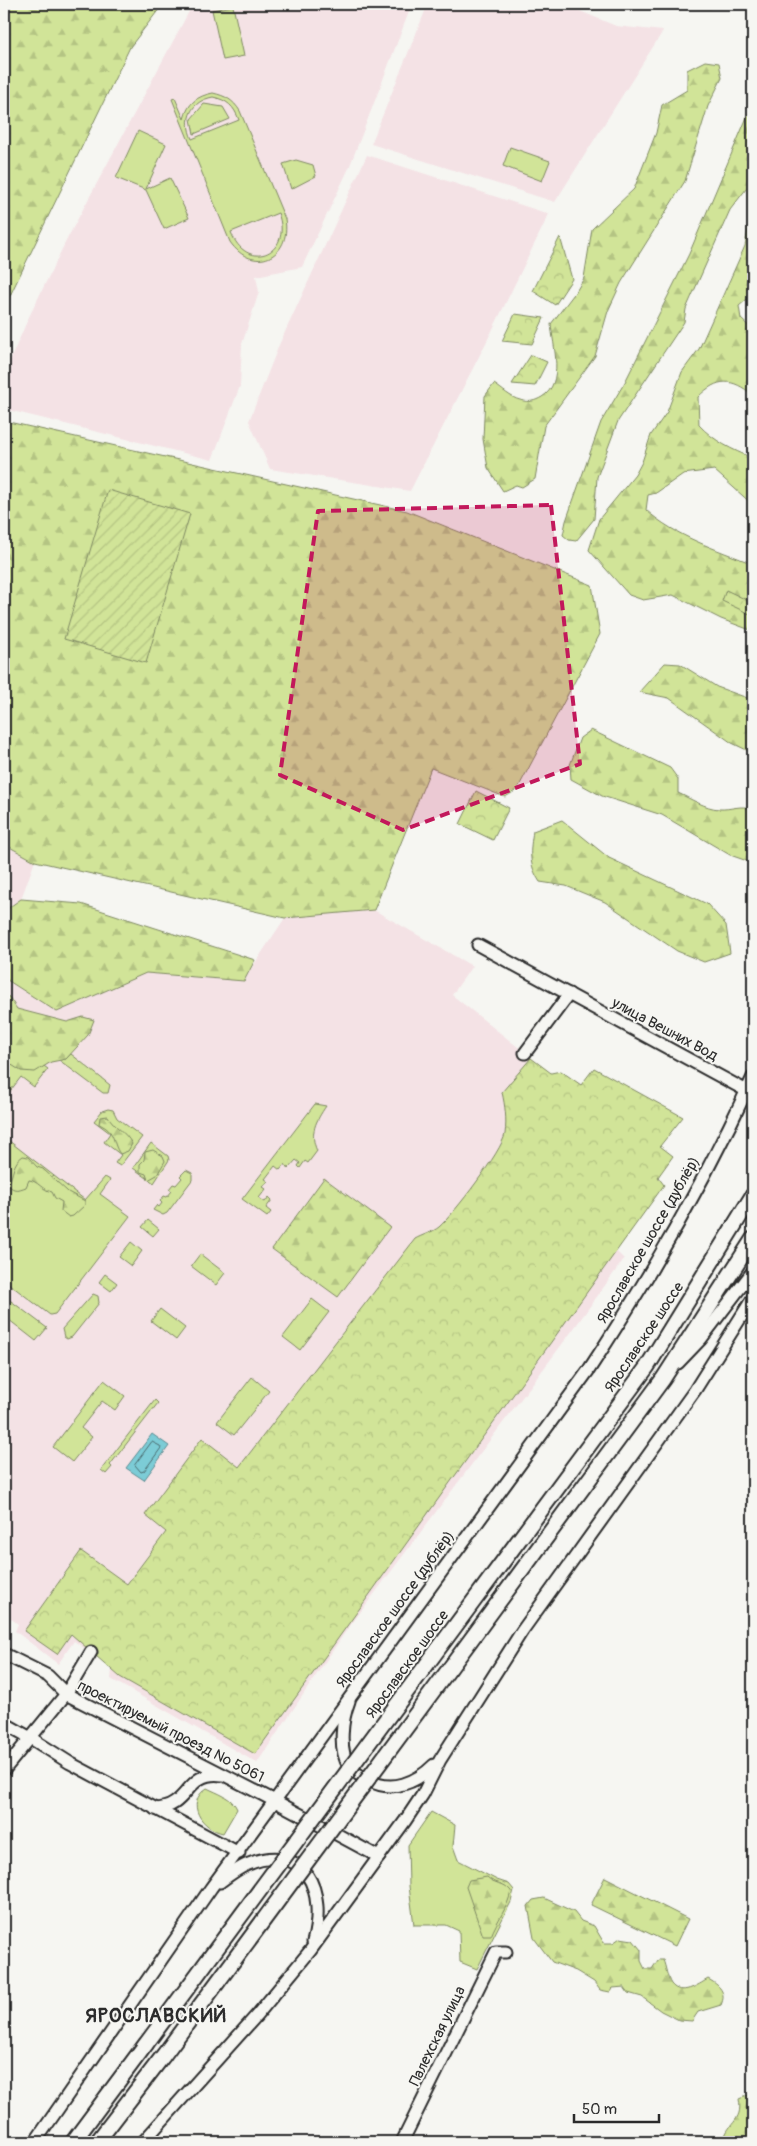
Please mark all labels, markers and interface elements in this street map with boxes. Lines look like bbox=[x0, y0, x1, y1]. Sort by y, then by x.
street label: улица Вешних Вод bbox=[608, 993, 721, 1065]
street label: Ярославское шоссе (дублёр) bbox=[593, 1153, 704, 1327]
street label: Ярославское шоссе bbox=[600, 1278, 689, 1396]
street label: Ярославское шоссе (дублёр) bbox=[332, 1527, 458, 1691]
street label: Ярославское шоссе bbox=[362, 1607, 452, 1721]
street label: проектируемый проезд № 5061 bbox=[74, 1676, 267, 1787]
street label: Палехская улица bbox=[405, 1983, 470, 2089]
district label: ЯРОСЛАВСКИЙ bbox=[85, 2003, 227, 2028]
scale bar bbox=[574, 2091, 660, 2123]
text: 50 m bbox=[582, 2100, 617, 2119]

